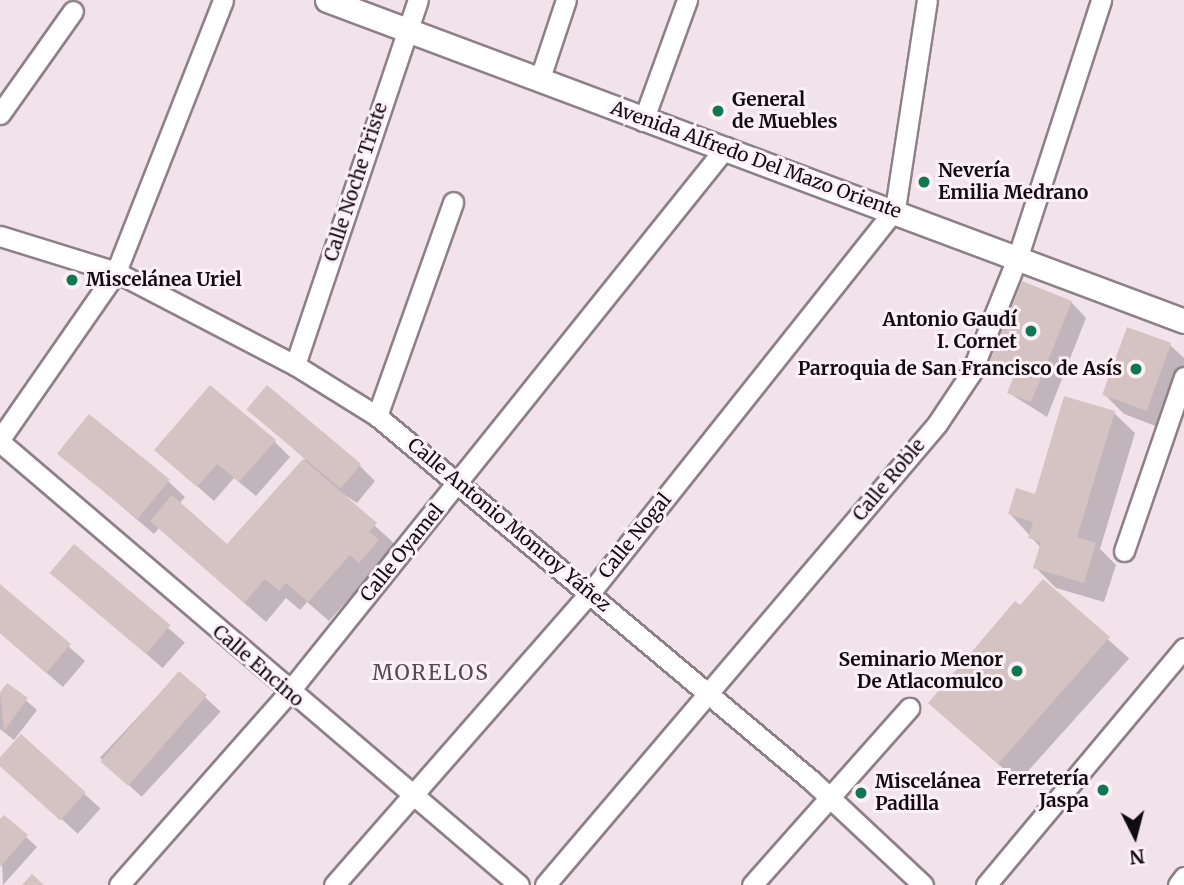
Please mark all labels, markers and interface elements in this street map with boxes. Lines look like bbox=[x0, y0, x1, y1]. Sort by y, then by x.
place label: General de Muebles bbox=[732, 89, 838, 133]
street label: Avenida Alfredo Del Mazo Oriente bbox=[608, 97, 904, 223]
street label: Calle Noche Triste bbox=[320, 100, 392, 264]
marker: General de Muebles bbox=[710, 103, 726, 119]
place label: Nevería Emilia Medrano bbox=[938, 160, 1088, 204]
marker: Nevería Emilia Medrano bbox=[916, 174, 932, 190]
place label: Miscelánea Uriel bbox=[86, 269, 242, 291]
marker: Miscelánea Uriel bbox=[64, 272, 80, 288]
place label: Antonio Gaudí I. Cornet bbox=[883, 309, 1017, 353]
marker: Antonio Gaudí I. Cornet bbox=[1023, 323, 1039, 339]
place label: Parroquia de San Francisco de Asís bbox=[798, 358, 1122, 380]
marker: Parroquia de San Francisco de Asís bbox=[1128, 361, 1144, 377]
street label: Calle Antonio Monroy Yáñez bbox=[403, 433, 615, 617]
street label: Calle Roble bbox=[848, 434, 930, 526]
street label: Calle Nogal bbox=[594, 489, 676, 583]
street label: Calle Oyamel bbox=[356, 500, 448, 606]
street label: Calle Encino bbox=[208, 620, 308, 712]
place label: Seminario Menor De Atlacomulco bbox=[838, 649, 1003, 693]
district label: MORELOS bbox=[373, 660, 489, 686]
marker: Seminario Menor De Atlacomulco bbox=[1009, 663, 1025, 679]
place label: Ferretería Jaspa bbox=[997, 768, 1089, 812]
place label: Miscelánea Padilla bbox=[875, 771, 981, 815]
marker: Ferretería Jaspa bbox=[1095, 782, 1111, 798]
marker: Miscelánea Padilla bbox=[853, 785, 869, 801]
north arrow bbox=[1100, 801, 1170, 871]
text: N bbox=[1128, 844, 1146, 870]

